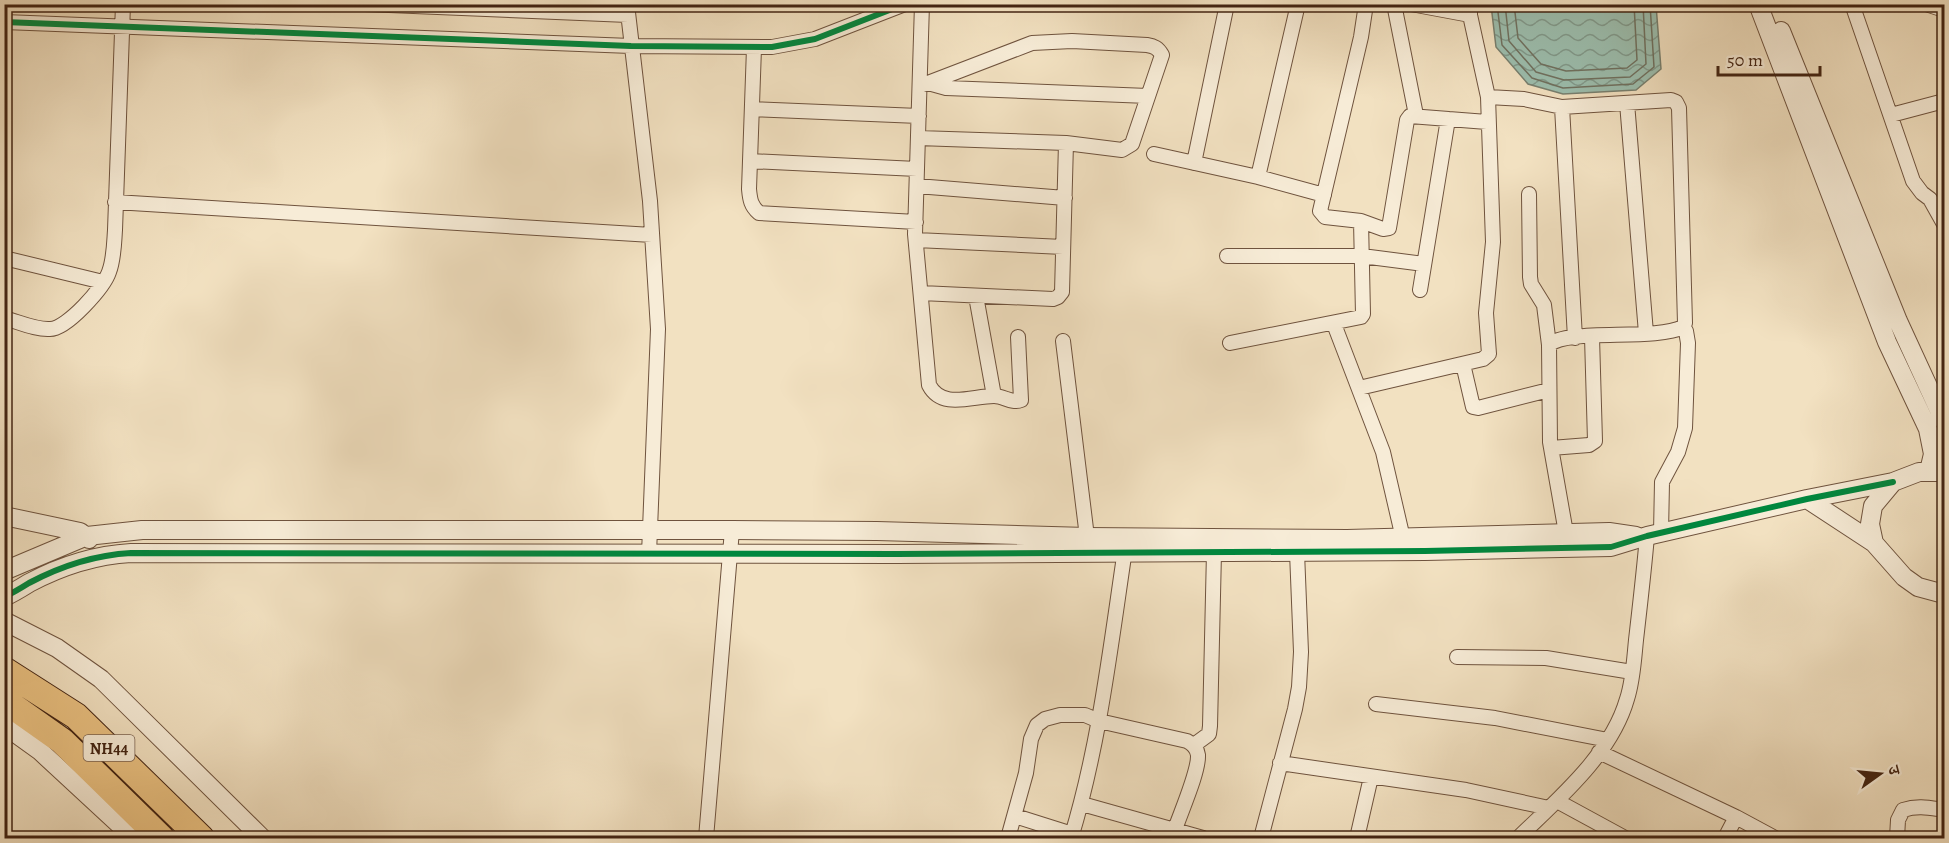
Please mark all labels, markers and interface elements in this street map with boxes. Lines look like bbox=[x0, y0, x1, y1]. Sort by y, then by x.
scale bar bbox=[1718, 39, 1820, 77]
text: 50 m bbox=[1727, 48, 1763, 72]
road number: NH44 bbox=[84, 735, 134, 761]
north arrow bbox=[1850, 744, 1910, 804]
text: उ bbox=[1882, 763, 1906, 779]

